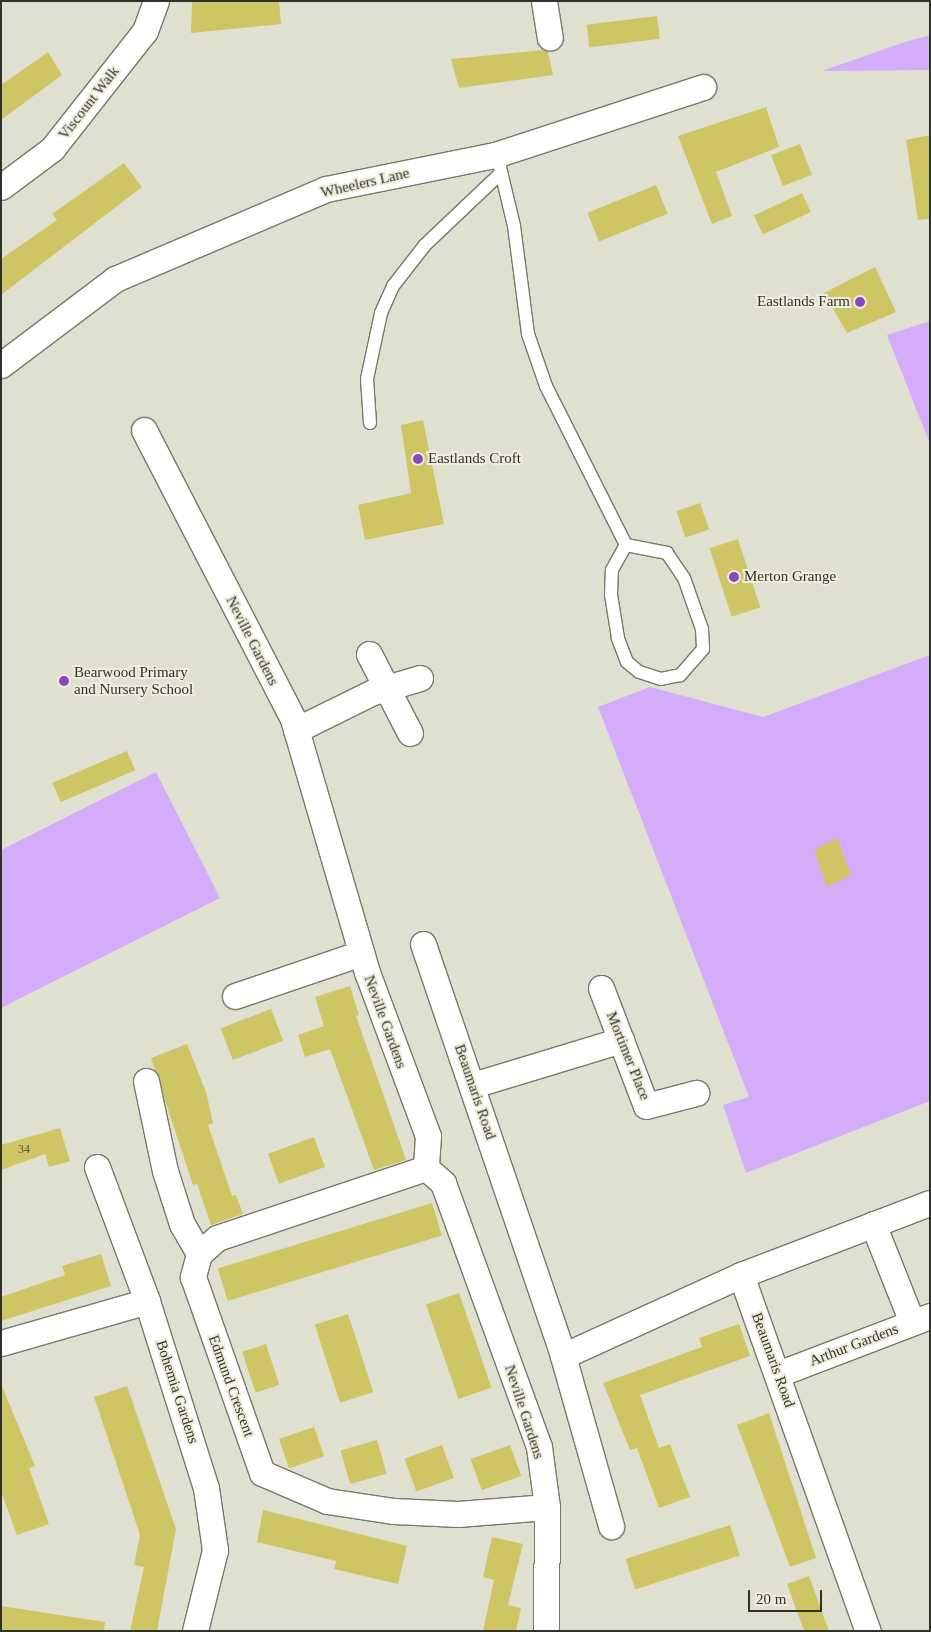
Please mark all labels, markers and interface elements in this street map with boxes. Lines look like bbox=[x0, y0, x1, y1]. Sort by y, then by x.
street label: Viscount Walk bbox=[55, 63, 123, 143]
street label: Wheelers Lane bbox=[319, 164, 411, 202]
place label: Eastlands Farm bbox=[757, 293, 850, 311]
marker: Eastlands Farm bbox=[854, 296, 866, 308]
place label: Eastlands Croft bbox=[428, 450, 521, 468]
marker: Eastlands Croft bbox=[412, 453, 424, 465]
place label: Merton Grange bbox=[744, 568, 836, 586]
marker: Merton Grange bbox=[728, 571, 740, 583]
street label: Neville Gardens bbox=[222, 593, 282, 689]
place label: Bearwood Primary and Nursery School bbox=[74, 663, 193, 698]
marker: Bearwood Primary and Nursery School bbox=[58, 675, 70, 687]
street label: Neville Gardens bbox=[360, 973, 410, 1071]
street label: Mortimer Place bbox=[602, 1009, 654, 1103]
street label: Beaumaris Road bbox=[450, 1042, 500, 1142]
house number: 34 bbox=[18, 1143, 30, 1157]
street label: Beaumaris Road bbox=[748, 1310, 798, 1410]
street label: Arthur Gardens bbox=[807, 1320, 901, 1370]
street label: Edmund Crescent bbox=[204, 1333, 258, 1439]
street label: Bohemia Gardens bbox=[152, 1338, 202, 1446]
street label: Neville Gardens bbox=[500, 1363, 548, 1461]
scale bar bbox=[751, 1580, 825, 1612]
text: 20 m bbox=[756, 1591, 786, 1607]

